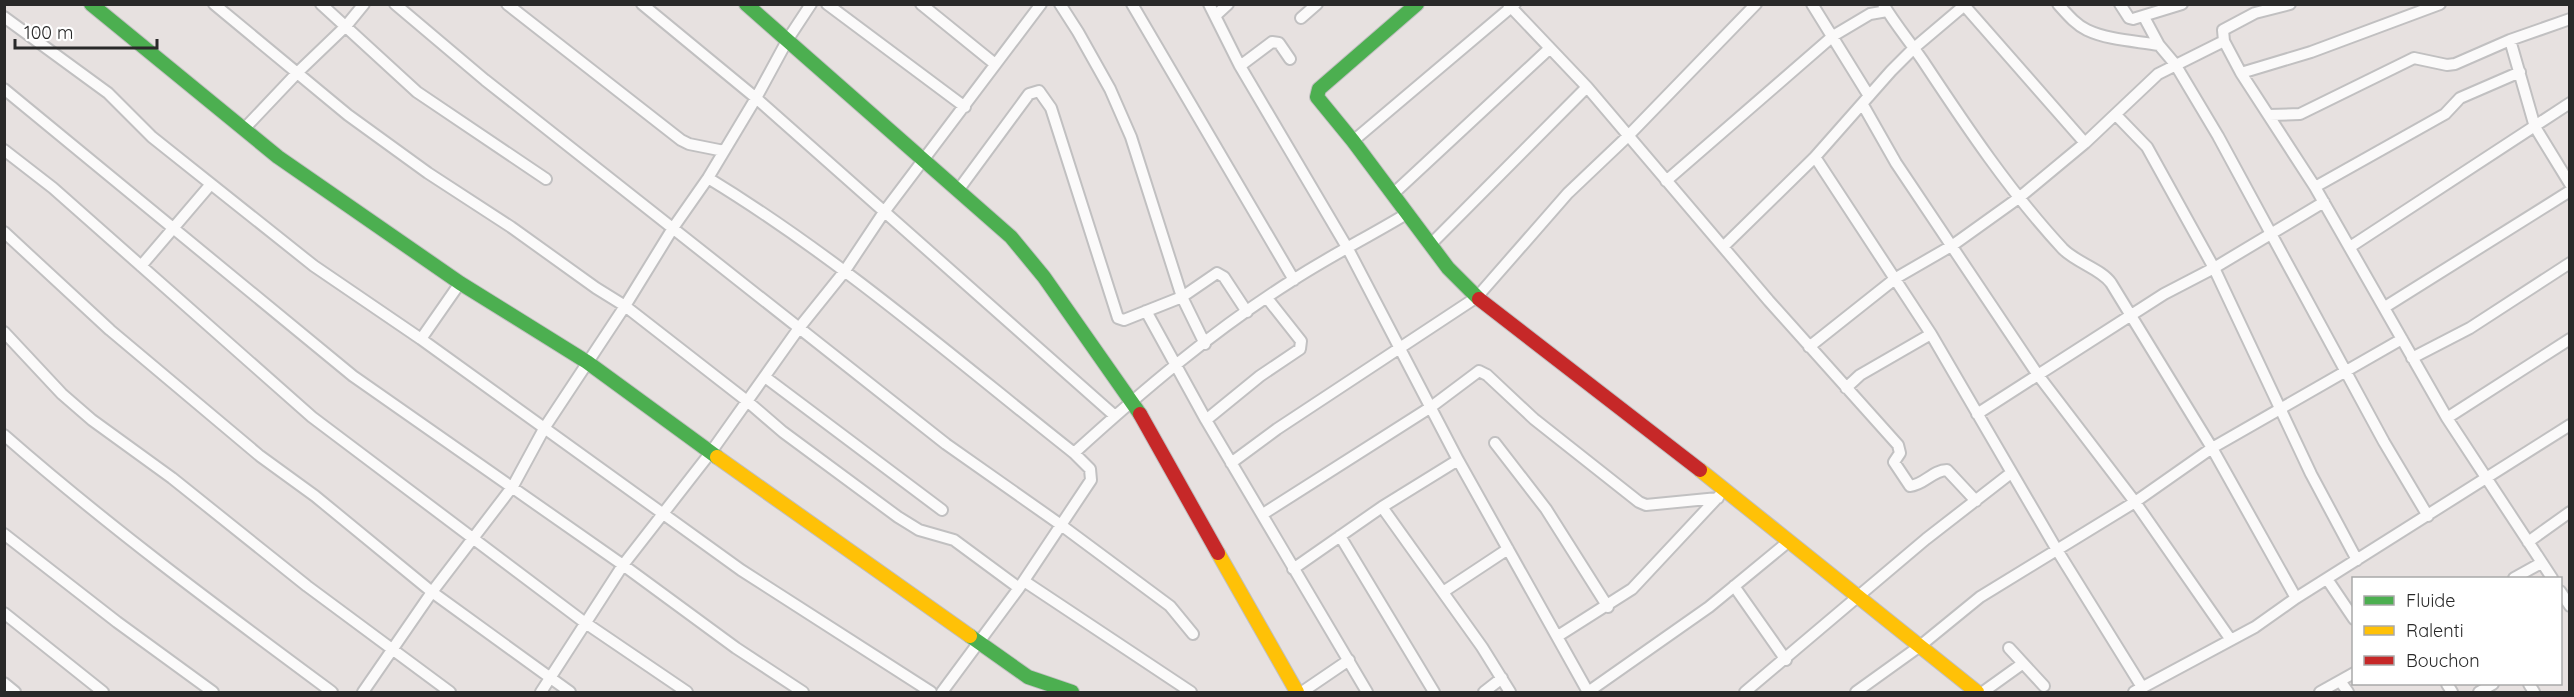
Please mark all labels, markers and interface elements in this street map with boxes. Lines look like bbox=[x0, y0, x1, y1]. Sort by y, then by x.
scale bar bbox=[15, 12, 158, 50]
text: 100 m bbox=[24, 21, 73, 44]
legend bbox=[2352, 577, 2562, 685]
text: Fluide bbox=[2406, 589, 2455, 612]
text: Ralenti bbox=[2406, 619, 2464, 642]
text: Bouchon bbox=[2406, 649, 2480, 672]

